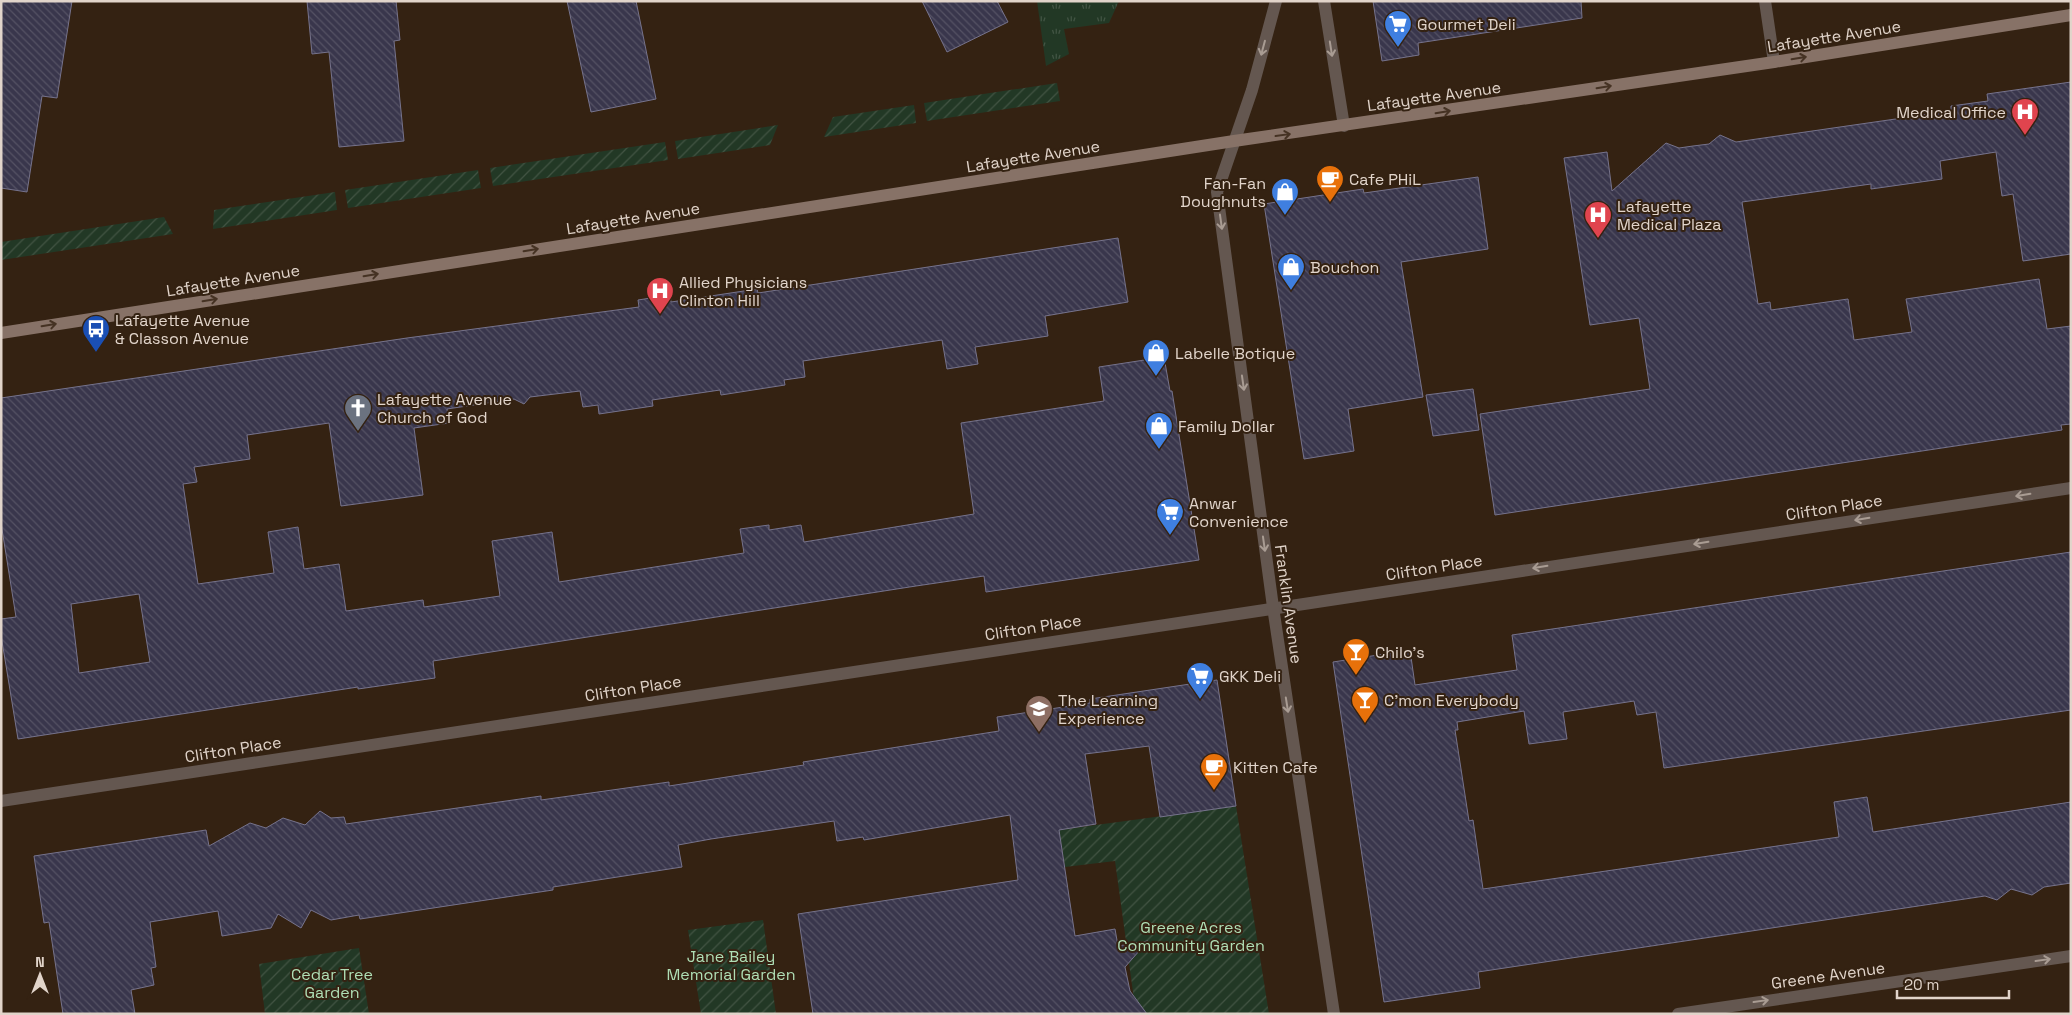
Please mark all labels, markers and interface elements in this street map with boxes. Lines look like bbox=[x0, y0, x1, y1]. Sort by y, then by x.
supermarket icon: Gourmet Deli bbox=[1383, 9, 1413, 48]
place label: Gourmet Deli bbox=[1417, 14, 1516, 35]
street label: Lafayette Avenue bbox=[1766, 16, 1902, 57]
one-way arrow bbox=[1258, 40, 1267, 56]
one-way arrow bbox=[1327, 41, 1337, 57]
one-way arrow bbox=[1791, 52, 1807, 62]
street label: Lafayette Avenue bbox=[1366, 77, 1502, 116]
one-way arrow bbox=[1596, 82, 1612, 92]
hospital icon: Medical Office bbox=[2010, 97, 2040, 136]
place label: Medical Office bbox=[1896, 102, 2006, 123]
one-way arrow bbox=[1435, 106, 1451, 116]
one-way arrow bbox=[1274, 129, 1290, 139]
street label: Lafayette Avenue bbox=[965, 136, 1101, 177]
cafe icon: Cafe PHiL bbox=[1315, 164, 1345, 203]
place label: Cafe PHiL bbox=[1349, 169, 1421, 190]
place label: Fan-Fan Doughnuts bbox=[1180, 173, 1266, 212]
shop icon: Fan-Fan Doughnuts bbox=[1270, 177, 1300, 216]
place label: Lafayette Medical Plaza bbox=[1617, 196, 1722, 235]
street label: Lafayette Avenue bbox=[565, 198, 701, 239]
hospital icon: Lafayette Medical Plaza bbox=[1583, 200, 1613, 239]
one-way arrow bbox=[1216, 214, 1226, 230]
one-way arrow bbox=[523, 245, 539, 255]
shop icon: Bouchon bbox=[1276, 252, 1306, 291]
place label: Bouchon bbox=[1310, 257, 1379, 278]
street label: Lafayette Avenue bbox=[165, 260, 301, 301]
one-way arrow bbox=[362, 270, 378, 280]
place label: Allied Physicians Clinton Hill bbox=[679, 272, 807, 311]
hospital icon: Allied Physicians Clinton Hill bbox=[645, 276, 675, 315]
one-way arrow bbox=[202, 295, 218, 305]
place label: Lafayette Avenue & Classon Avenue bbox=[115, 310, 250, 349]
bus stop icon: Lafayette Avenue & Classon Avenue bbox=[81, 314, 111, 353]
one-way arrow bbox=[41, 320, 57, 330]
shop icon: Labelle Botique bbox=[1141, 338, 1171, 377]
place label: Labelle Botique bbox=[1175, 343, 1295, 364]
one-way arrow bbox=[1238, 375, 1248, 391]
place label: Lafayette Avenue Church of God bbox=[377, 389, 512, 428]
church icon: Lafayette Avenue Church of God bbox=[343, 393, 373, 432]
shop icon: Family Dollar bbox=[1144, 411, 1174, 450]
place label: Family Dollar bbox=[1178, 416, 1275, 437]
street label: Clifton Place bbox=[1784, 490, 1884, 525]
one-way arrow bbox=[2015, 490, 2031, 500]
place label: Anwar Convenience bbox=[1189, 493, 1289, 532]
supermarket icon: Anwar Convenience bbox=[1155, 497, 1185, 536]
one-way arrow bbox=[1854, 514, 1870, 524]
one-way arrow bbox=[1259, 536, 1269, 552]
one-way arrow bbox=[1693, 538, 1709, 548]
street label: Franklin Avenue bbox=[1270, 543, 1307, 665]
street label: Clifton Place bbox=[1384, 550, 1484, 585]
one-way arrow bbox=[1533, 562, 1549, 572]
street label: Clifton Place bbox=[983, 610, 1083, 645]
bar icon: Chilo's bbox=[1341, 637, 1371, 676]
place label: Chilo's bbox=[1375, 642, 1425, 663]
supermarket icon: GKK Deli bbox=[1185, 661, 1215, 700]
place label: GKK Deli bbox=[1219, 666, 1281, 687]
street label: Clifton Place bbox=[583, 671, 683, 706]
bar icon: C'mon Everybody bbox=[1350, 685, 1380, 724]
place label: The Learning Experience bbox=[1058, 690, 1158, 729]
place label: C'mon Everybody bbox=[1384, 690, 1519, 711]
school or university icon: The Learning Experience bbox=[1024, 694, 1054, 733]
one-way arrow bbox=[1282, 696, 1292, 712]
street label: Clifton Place bbox=[183, 732, 283, 767]
cafe icon: Kitten Cafe bbox=[1199, 752, 1229, 791]
place label: Kitten Cafe bbox=[1233, 757, 1318, 778]
park label: Greene Acres Community Garden bbox=[1117, 917, 1265, 956]
park label: Jane Bailey Memorial Garden bbox=[666, 946, 796, 985]
north arrow bbox=[15, 950, 65, 1000]
text: N bbox=[35, 953, 45, 971]
one-way arrow bbox=[2035, 954, 2051, 964]
street label: Greene Avenue bbox=[1770, 957, 1886, 994]
park label: Cedar Tree Garden bbox=[291, 964, 373, 1003]
scale bar bbox=[1897, 968, 2010, 1000]
text: 20 m bbox=[1904, 975, 1939, 994]
one-way arrow bbox=[1753, 996, 1769, 1006]

